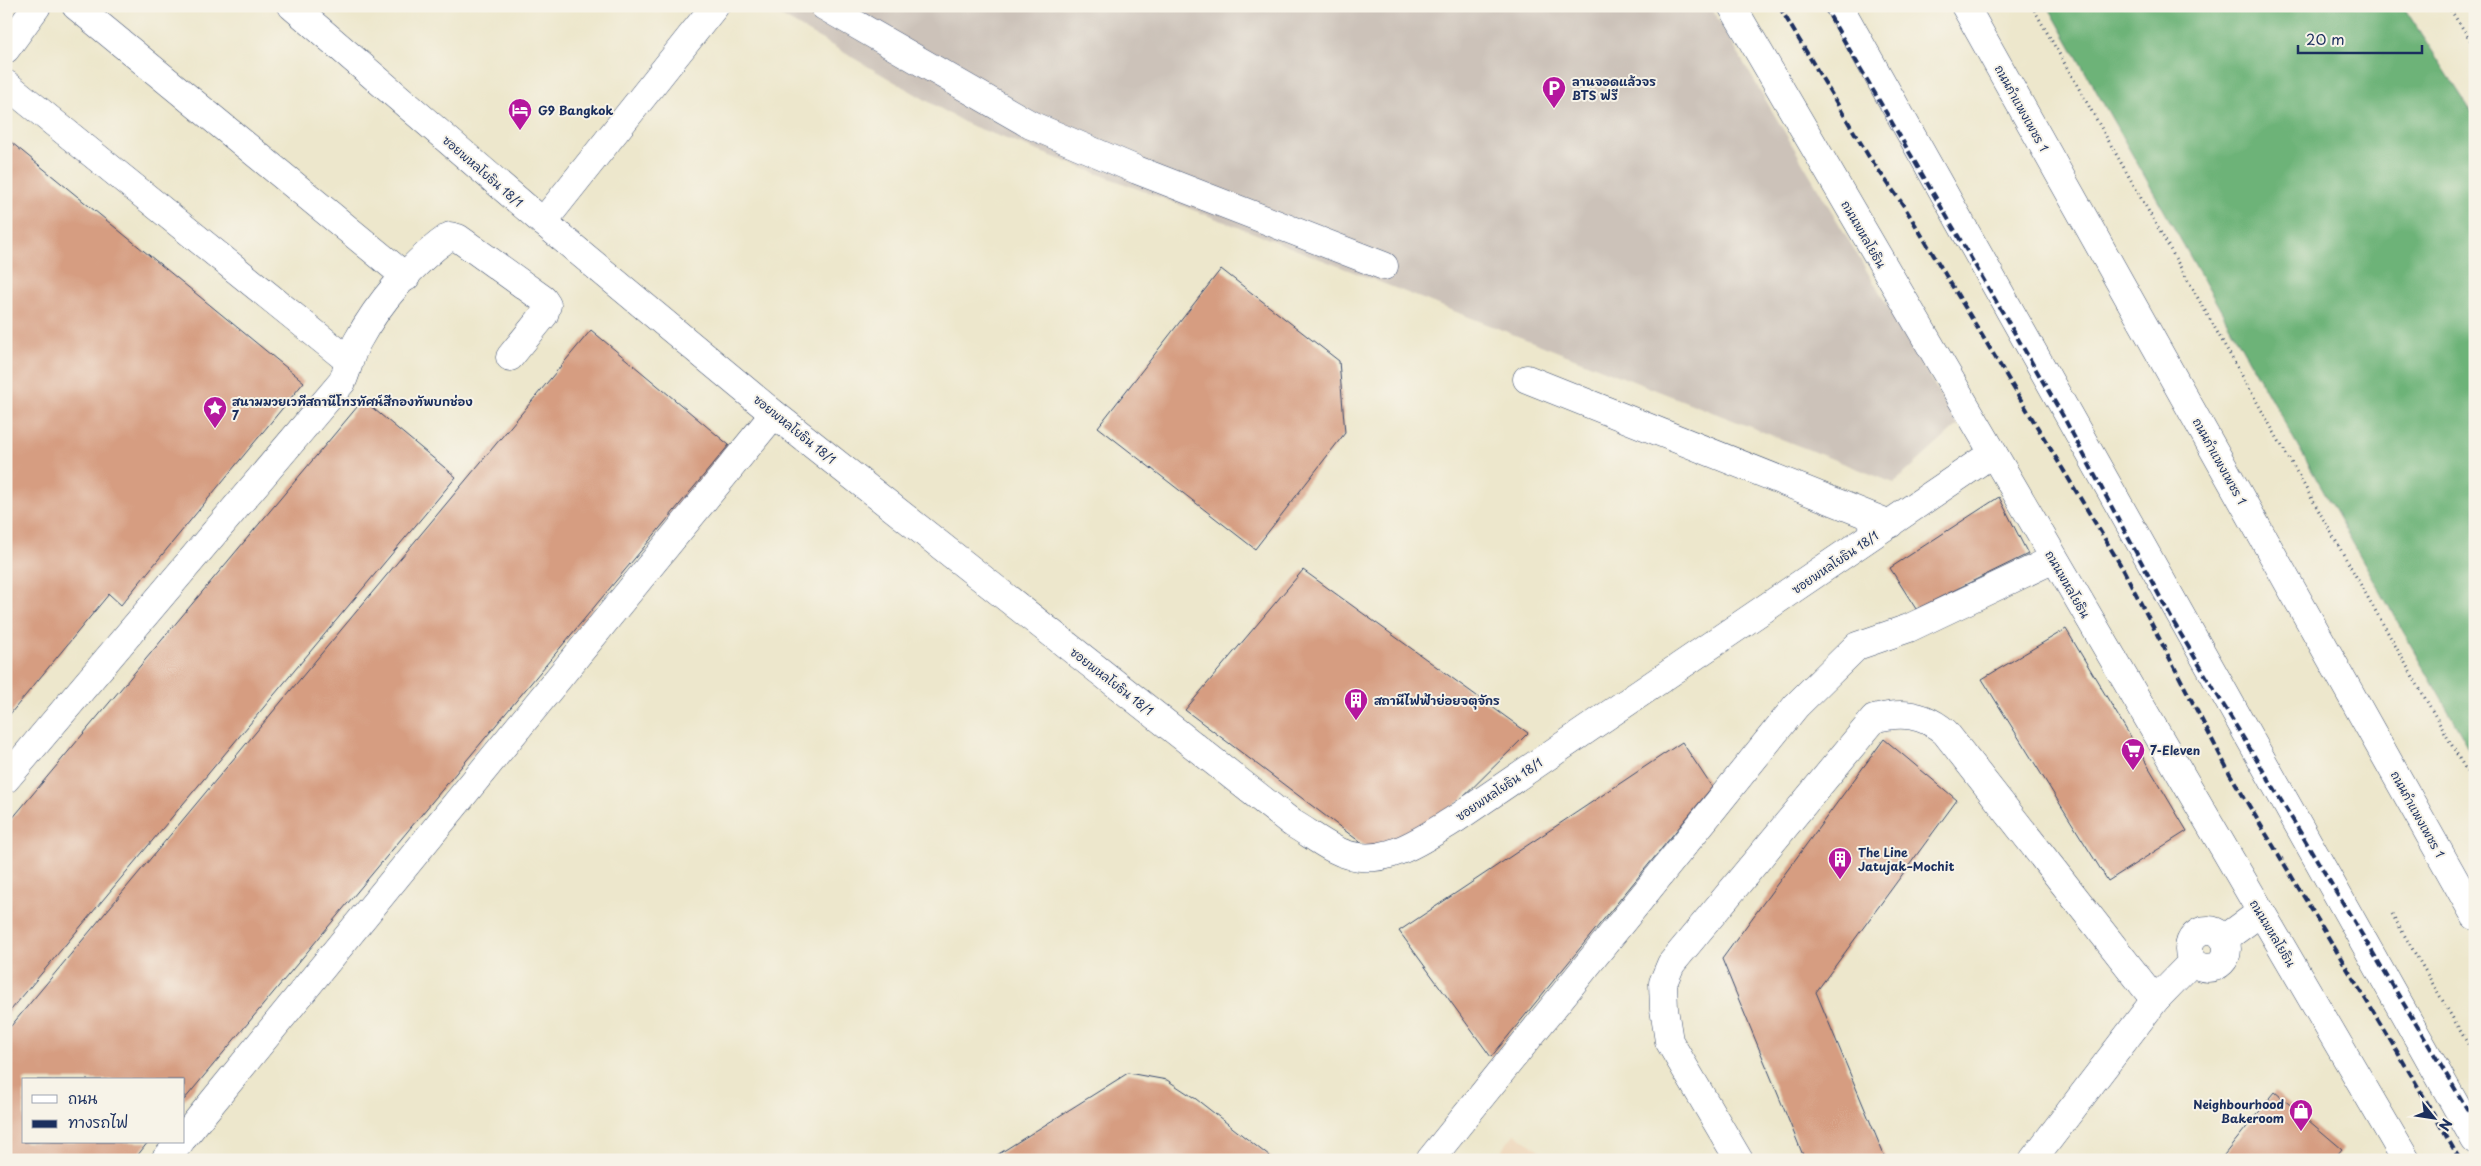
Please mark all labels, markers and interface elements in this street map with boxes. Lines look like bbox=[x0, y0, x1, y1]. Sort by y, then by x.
scale bar bbox=[2298, 22, 2422, 54]
text: 20 m bbox=[2306, 27, 2345, 50]
street label: ถนนกำแพงเพชร 1 bbox=[1991, 61, 2053, 155]
place label: ลานจอดแล้วจร BTS ฟรี bbox=[1572, 72, 1656, 104]
parking icon: ลานจอดแล้วจร BTS ฟรี bbox=[1541, 75, 1567, 109]
hotel icon: G9 Bangkok bbox=[507, 97, 533, 131]
place label: G9 Bangkok bbox=[538, 101, 613, 119]
street label: ซอยพหลโยธิน 18/1 bbox=[439, 131, 527, 211]
street label: ถนนพหลโยธิน bbox=[1837, 197, 1891, 271]
street label: ซอยพหลโยธิน 18/1 bbox=[750, 390, 840, 468]
place label: สนามมวยเวทีสถานีโทรทัศน์สีกองทัพบกช่อง 7 bbox=[232, 392, 473, 424]
place icon: สนามมวยเวทีสถานีโทรทัศน์สีกองทัพบกช่อง 7 bbox=[202, 395, 228, 429]
street label: ถนนกำแพงเพชร 1 bbox=[2189, 414, 2251, 508]
street label: ซอยพหลโยธิน 18/1 bbox=[1788, 526, 1882, 598]
street label: ถนนพหลโยธิน bbox=[2041, 547, 2095, 621]
street label: ซอยพหลโยธิน 18/1 bbox=[1067, 643, 1157, 719]
building icon: สถานีไฟฟ้าย่อยจตุจักร bbox=[1343, 687, 1369, 721]
place label: สถานีไฟฟ้าย่อยจตุจักร bbox=[1374, 691, 1500, 710]
supermarket icon: 7-Eleven bbox=[2120, 737, 2146, 771]
place label: 7-Eleven bbox=[2150, 741, 2200, 759]
street label: ซอยพหลโยธิน 18/1 bbox=[1452, 753, 1546, 825]
street label: ถนนกำแพงเพชร 1 bbox=[2387, 767, 2449, 861]
place label: The Line Jatujak–Mochit bbox=[1858, 843, 1954, 875]
building icon: The Line Jatujak–Mochit bbox=[1827, 846, 1853, 880]
street label: ถนนพหลโยธิน bbox=[2246, 896, 2300, 970]
legend bbox=[22, 1078, 185, 1144]
text: ถนน bbox=[68, 1086, 97, 1109]
north arrow bbox=[2408, 1094, 2458, 1144]
place label: Neighbourhood Bakeroom bbox=[2193, 1095, 2285, 1127]
shop icon: Neighbourhood Bakeroom bbox=[2288, 1098, 2314, 1132]
text: ทางรถไฟ bbox=[68, 1110, 128, 1133]
text: N bbox=[2434, 1115, 2458, 1135]

